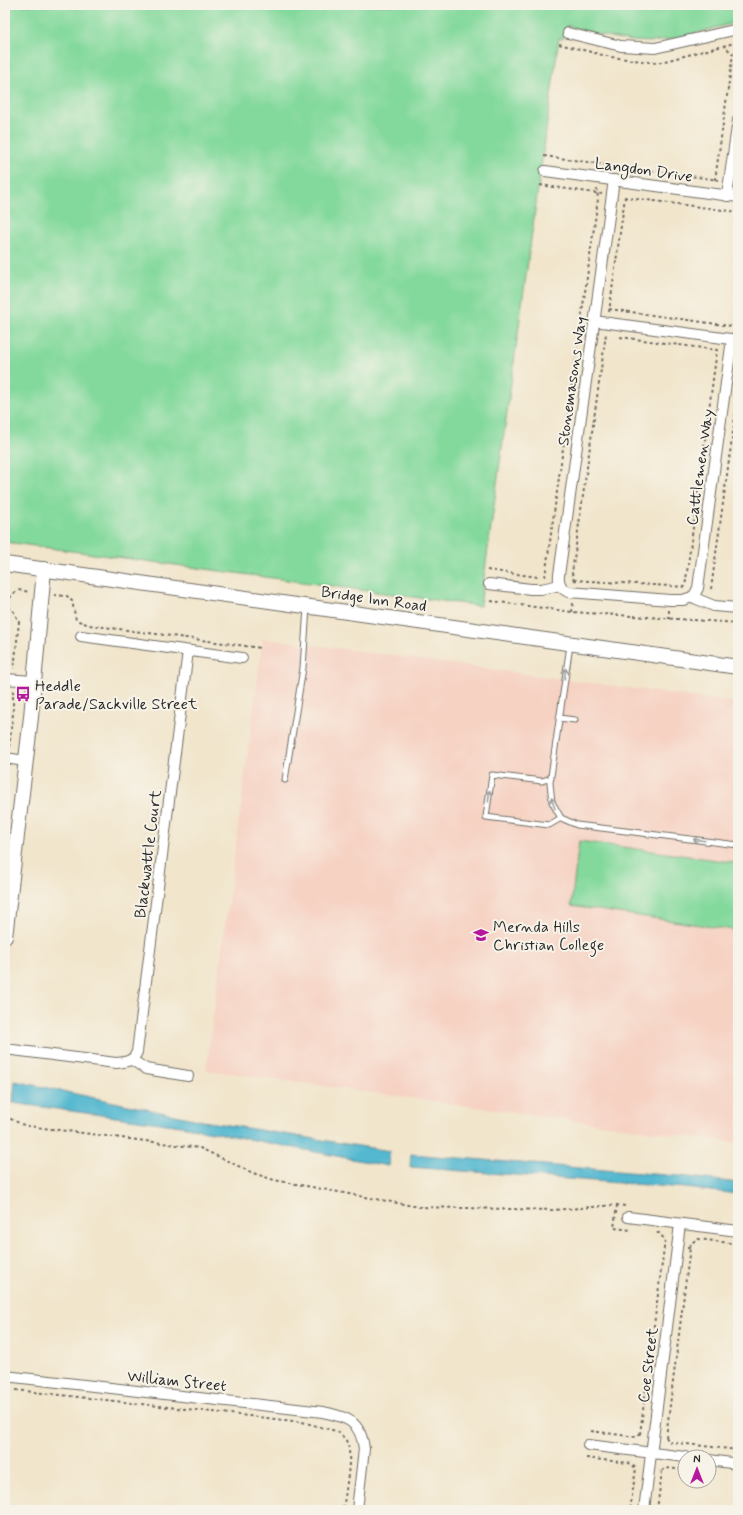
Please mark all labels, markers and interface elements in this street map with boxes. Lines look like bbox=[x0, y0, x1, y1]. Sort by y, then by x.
street label: Langdon Drive bbox=[593, 153, 694, 189]
street label: Stonemasons Way bbox=[553, 315, 592, 447]
street label: Cattlemen Way bbox=[682, 408, 719, 527]
street label: Bridge Inn Road bbox=[320, 582, 428, 617]
one-way arrow bbox=[561, 668, 569, 681]
place label: Heddle Parade/Sackville Street bbox=[35, 676, 198, 715]
bus stop icon: Heddle Parade/Sackville Street bbox=[14, 685, 32, 703]
street label: Blackwattle Court bbox=[130, 788, 167, 919]
one-way arrow bbox=[485, 790, 493, 803]
one-way arrow bbox=[549, 797, 557, 809]
one-way arrow bbox=[693, 836, 706, 844]
place label: Mernda Hills Christian College bbox=[493, 917, 604, 957]
school or university icon: Mernda Hills Christian College bbox=[472, 926, 490, 944]
street label: Coe Street bbox=[633, 1326, 664, 1404]
street label: William Street bbox=[126, 1366, 228, 1397]
north arrow bbox=[677, 1449, 717, 1489]
text: N bbox=[693, 1453, 701, 1467]

